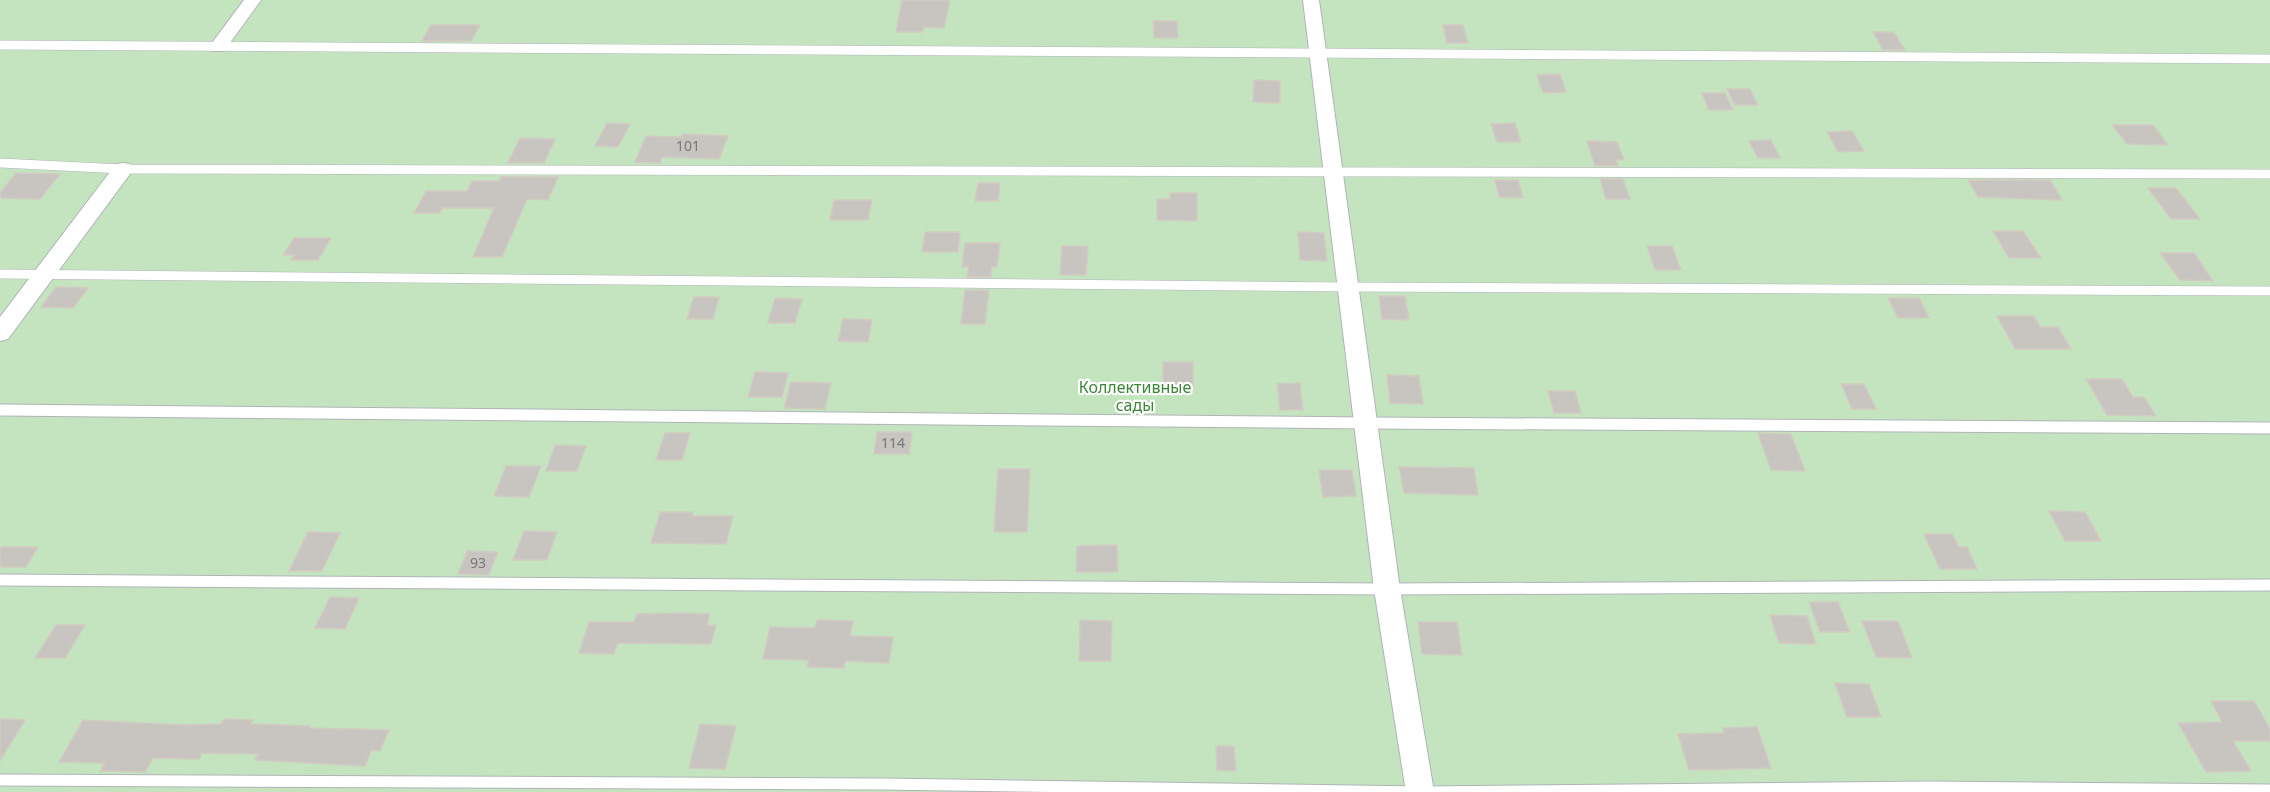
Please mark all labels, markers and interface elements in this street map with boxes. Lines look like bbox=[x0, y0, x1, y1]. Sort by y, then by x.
house number: 101 bbox=[676, 136, 700, 155]
park label: Коллективные сады bbox=[1079, 376, 1191, 416]
house number: 114 bbox=[881, 433, 905, 452]
house number: 93 bbox=[470, 553, 486, 572]

